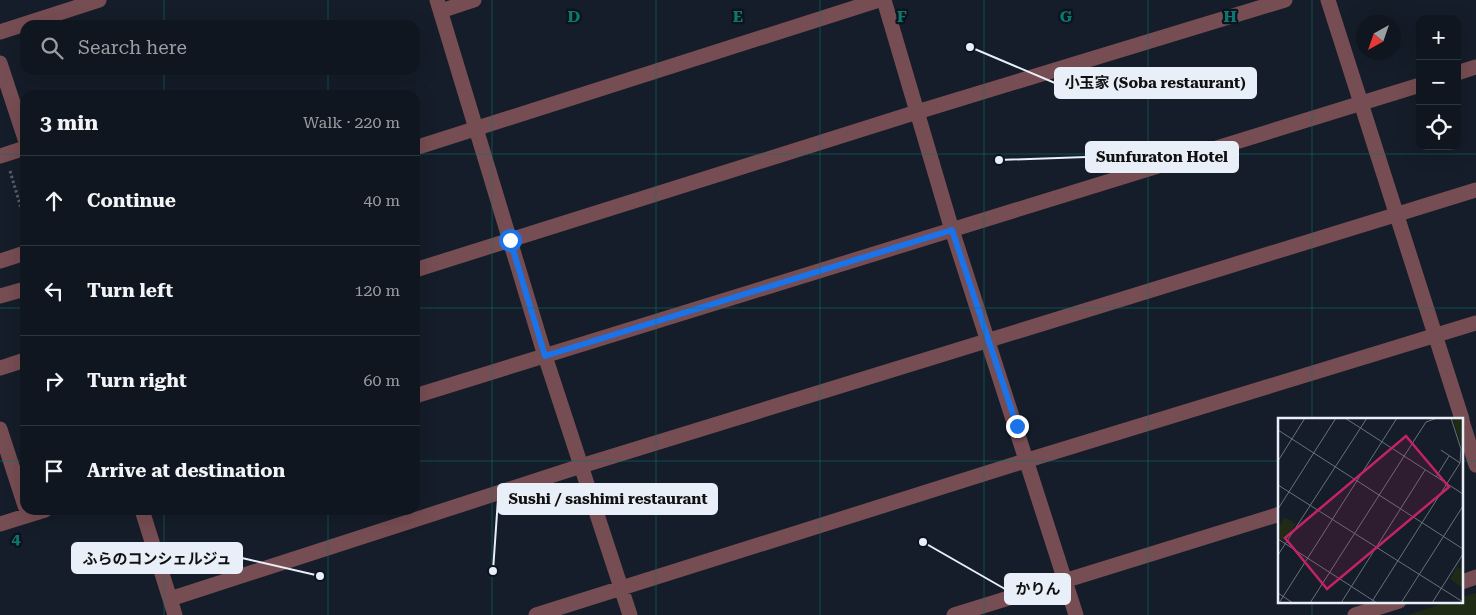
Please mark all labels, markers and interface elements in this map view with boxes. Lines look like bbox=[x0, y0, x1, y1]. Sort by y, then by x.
text: D bbox=[568, 7, 581, 26]
text: E bbox=[733, 7, 743, 26]
text: F bbox=[897, 7, 907, 26]
text: G bbox=[1060, 7, 1073, 26]
text: H bbox=[1223, 7, 1237, 26]
north arrow bbox=[1356, 15, 1401, 60]
map controls bbox=[1416, 15, 1461, 150]
button: + bbox=[1416, 15, 1461, 60]
search box bbox=[20, 20, 420, 75]
icon: search bbox=[38, 34, 66, 62]
text: Search here bbox=[78, 36, 187, 59]
button: − bbox=[1416, 60, 1461, 105]
callout: 小玉家 (Soba restaurant) bbox=[1055, 68, 1256, 98]
text: 小玉家 (Soba restaurant) bbox=[1064, 74, 1246, 92]
button: locate bbox=[1416, 105, 1461, 150]
text: 3 min bbox=[40, 111, 98, 135]
text: Walk · 220 m bbox=[303, 113, 400, 132]
callout: Sunfuraton Hotel bbox=[1086, 142, 1238, 172]
text: Sunfuraton Hotel bbox=[1096, 148, 1228, 166]
icon: ahead bbox=[40, 187, 68, 215]
text: Continue bbox=[87, 189, 176, 212]
text: 40 m bbox=[363, 191, 400, 210]
route start bbox=[499, 229, 522, 252]
icon: left bbox=[40, 277, 68, 305]
text: Turn left bbox=[87, 279, 173, 302]
text: 120 m bbox=[354, 281, 400, 300]
icon: right bbox=[40, 367, 68, 395]
text: Turn right bbox=[87, 369, 187, 392]
text: 60 m bbox=[363, 371, 400, 390]
route end bbox=[1006, 415, 1029, 438]
inset map bbox=[1278, 418, 1464, 602]
icon: arrive bbox=[40, 457, 68, 485]
text: Arrive at destination bbox=[87, 459, 285, 482]
callout: Sushi / sashimi restaurant bbox=[498, 484, 717, 514]
text: Sushi / sashimi restaurant bbox=[508, 490, 708, 508]
text: 4 bbox=[12, 529, 21, 548]
callout: ふらのコンシェルジュ bbox=[72, 543, 242, 573]
text: ふらのコンシェルジュ bbox=[83, 550, 231, 568]
callout: かりん bbox=[1005, 574, 1070, 604]
text: かりん bbox=[1015, 580, 1061, 598]

